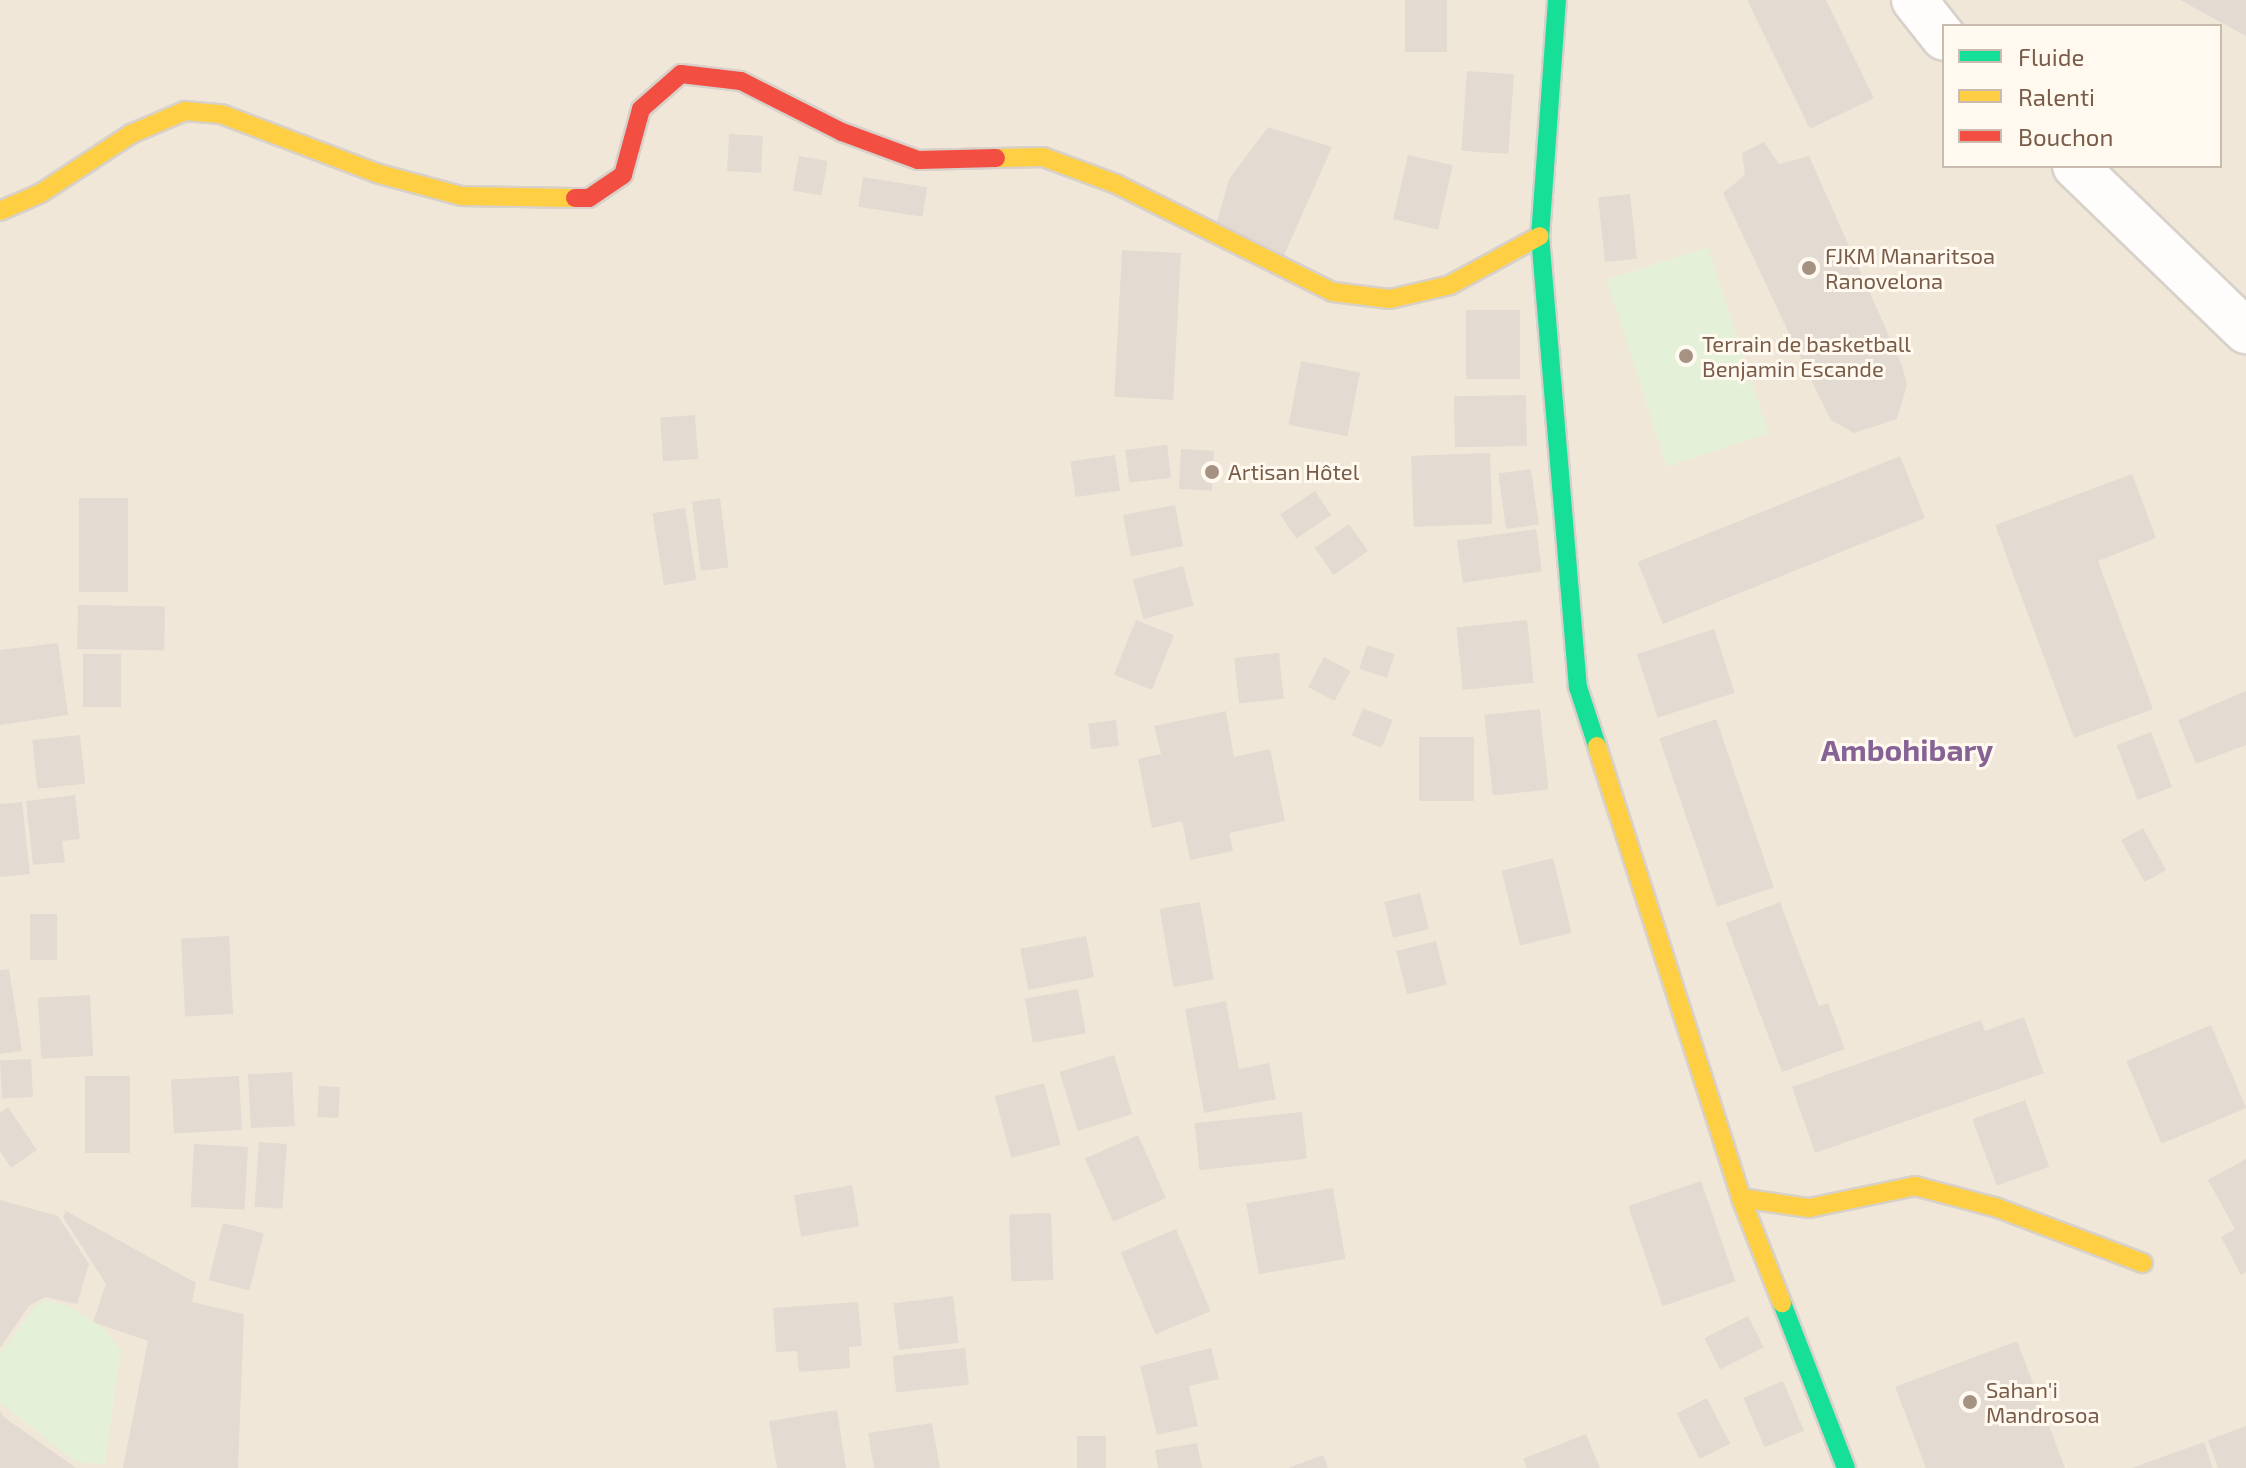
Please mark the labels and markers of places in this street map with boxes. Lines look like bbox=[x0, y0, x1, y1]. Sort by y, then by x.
place label: FJKM Manaritsoa Ranovelona bbox=[1825, 242, 1995, 294]
marker: FJKM Manaritsoa Ranovelona bbox=[1800, 259, 1818, 277]
place label: Terrain de basketball Benjamin Escande bbox=[1702, 330, 1911, 382]
marker: Terrain de basketball Benjamin Escande bbox=[1677, 347, 1695, 365]
place label: Artisan Hôtel bbox=[1228, 459, 1359, 485]
marker: Artisan Hôtel bbox=[1203, 463, 1221, 481]
place label: Sahan'i Mandrosoa bbox=[1986, 1376, 2100, 1428]
marker: Sahan'i Mandrosoa bbox=[1961, 1393, 1979, 1411]

